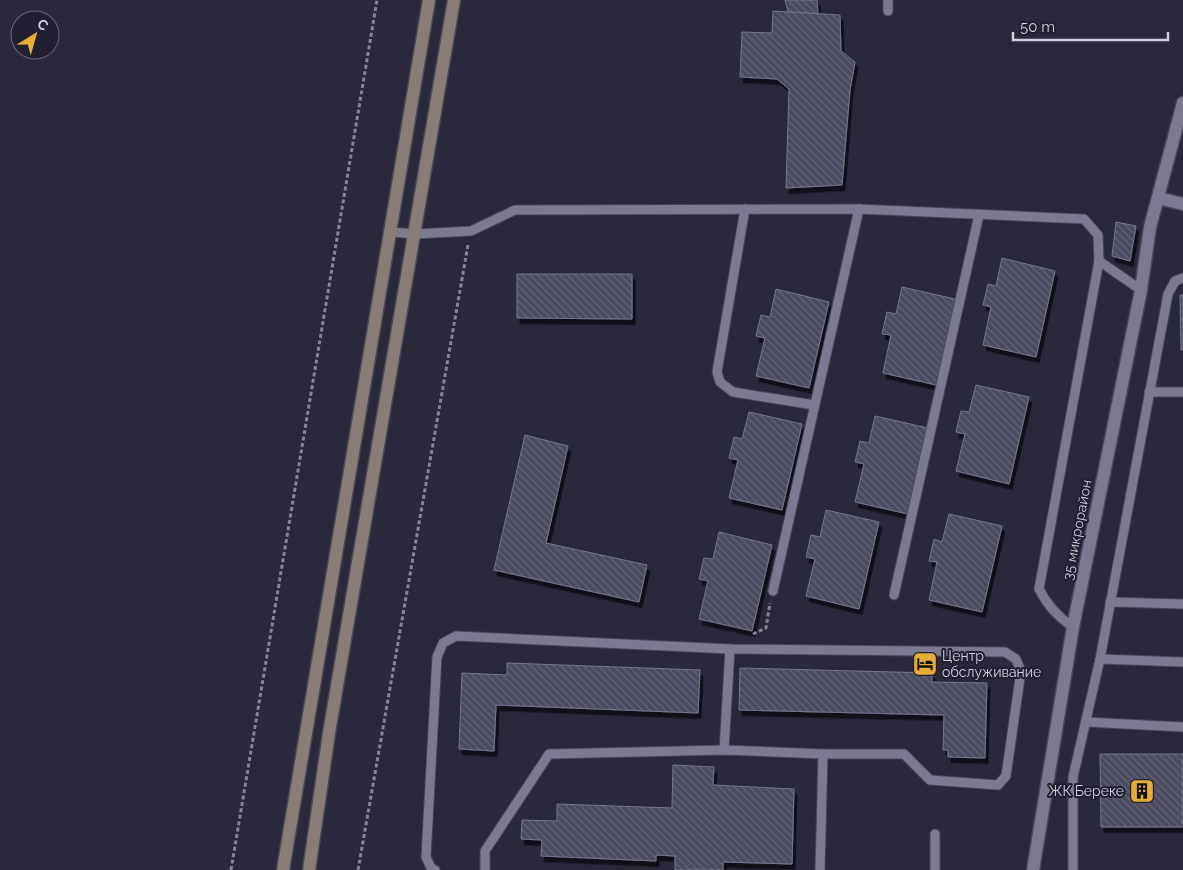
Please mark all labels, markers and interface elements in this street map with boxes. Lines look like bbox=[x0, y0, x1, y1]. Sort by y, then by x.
north arrow bbox=[10, 10, 60, 60]
scale bar bbox=[1013, 10, 1168, 42]
text: С bbox=[34, 15, 52, 34]
text: 50 m bbox=[1020, 18, 1055, 36]
street label: 35 микрорайон bbox=[1059, 478, 1095, 582]
place label: Центр обслуживание bbox=[942, 648, 1041, 680]
hotel icon: Центр обслуживание bbox=[912, 651, 938, 677]
building icon: ЖК Береке bbox=[1129, 778, 1155, 804]
place label: ЖК Береке bbox=[1049, 783, 1124, 799]

